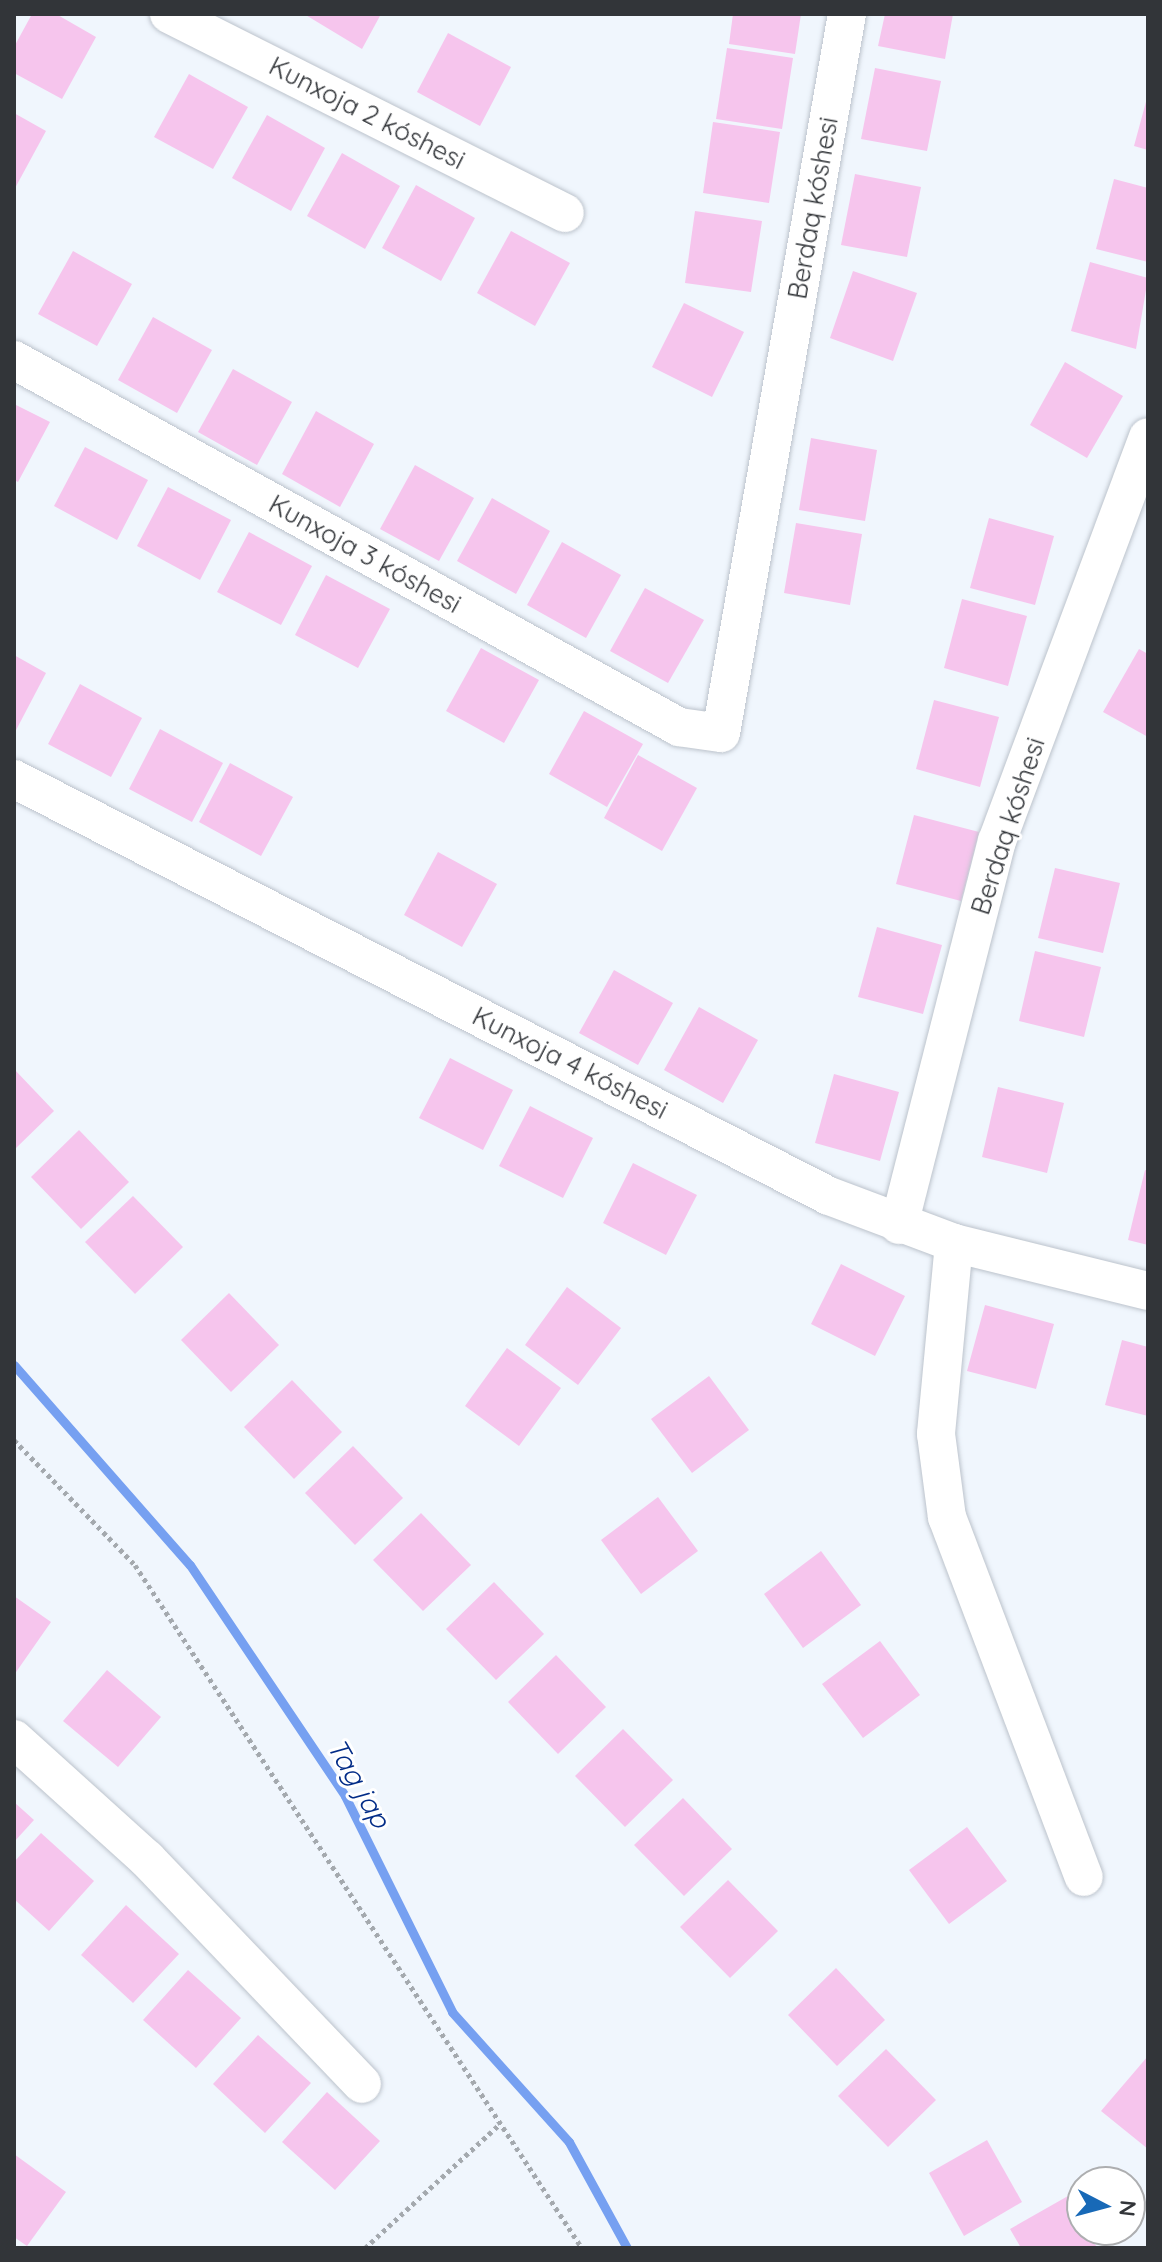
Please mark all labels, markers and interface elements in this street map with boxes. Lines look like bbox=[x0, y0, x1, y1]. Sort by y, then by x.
street label: Kunxoja 2 kóshesi bbox=[264, 50, 470, 176]
street label: Berdaq kóshesi bbox=[782, 114, 844, 302]
street label: Kunxoja 3 kóshesi bbox=[264, 488, 466, 620]
street label: Berdaq kóshesi bbox=[965, 733, 1051, 919]
street label: Kunxoja 4 kóshesi bbox=[467, 1000, 673, 1126]
water label: Tag jap bbox=[320, 1732, 398, 1834]
north arrow bbox=[1066, 2166, 1146, 2246]
text: N bbox=[1113, 2199, 1143, 2218]

